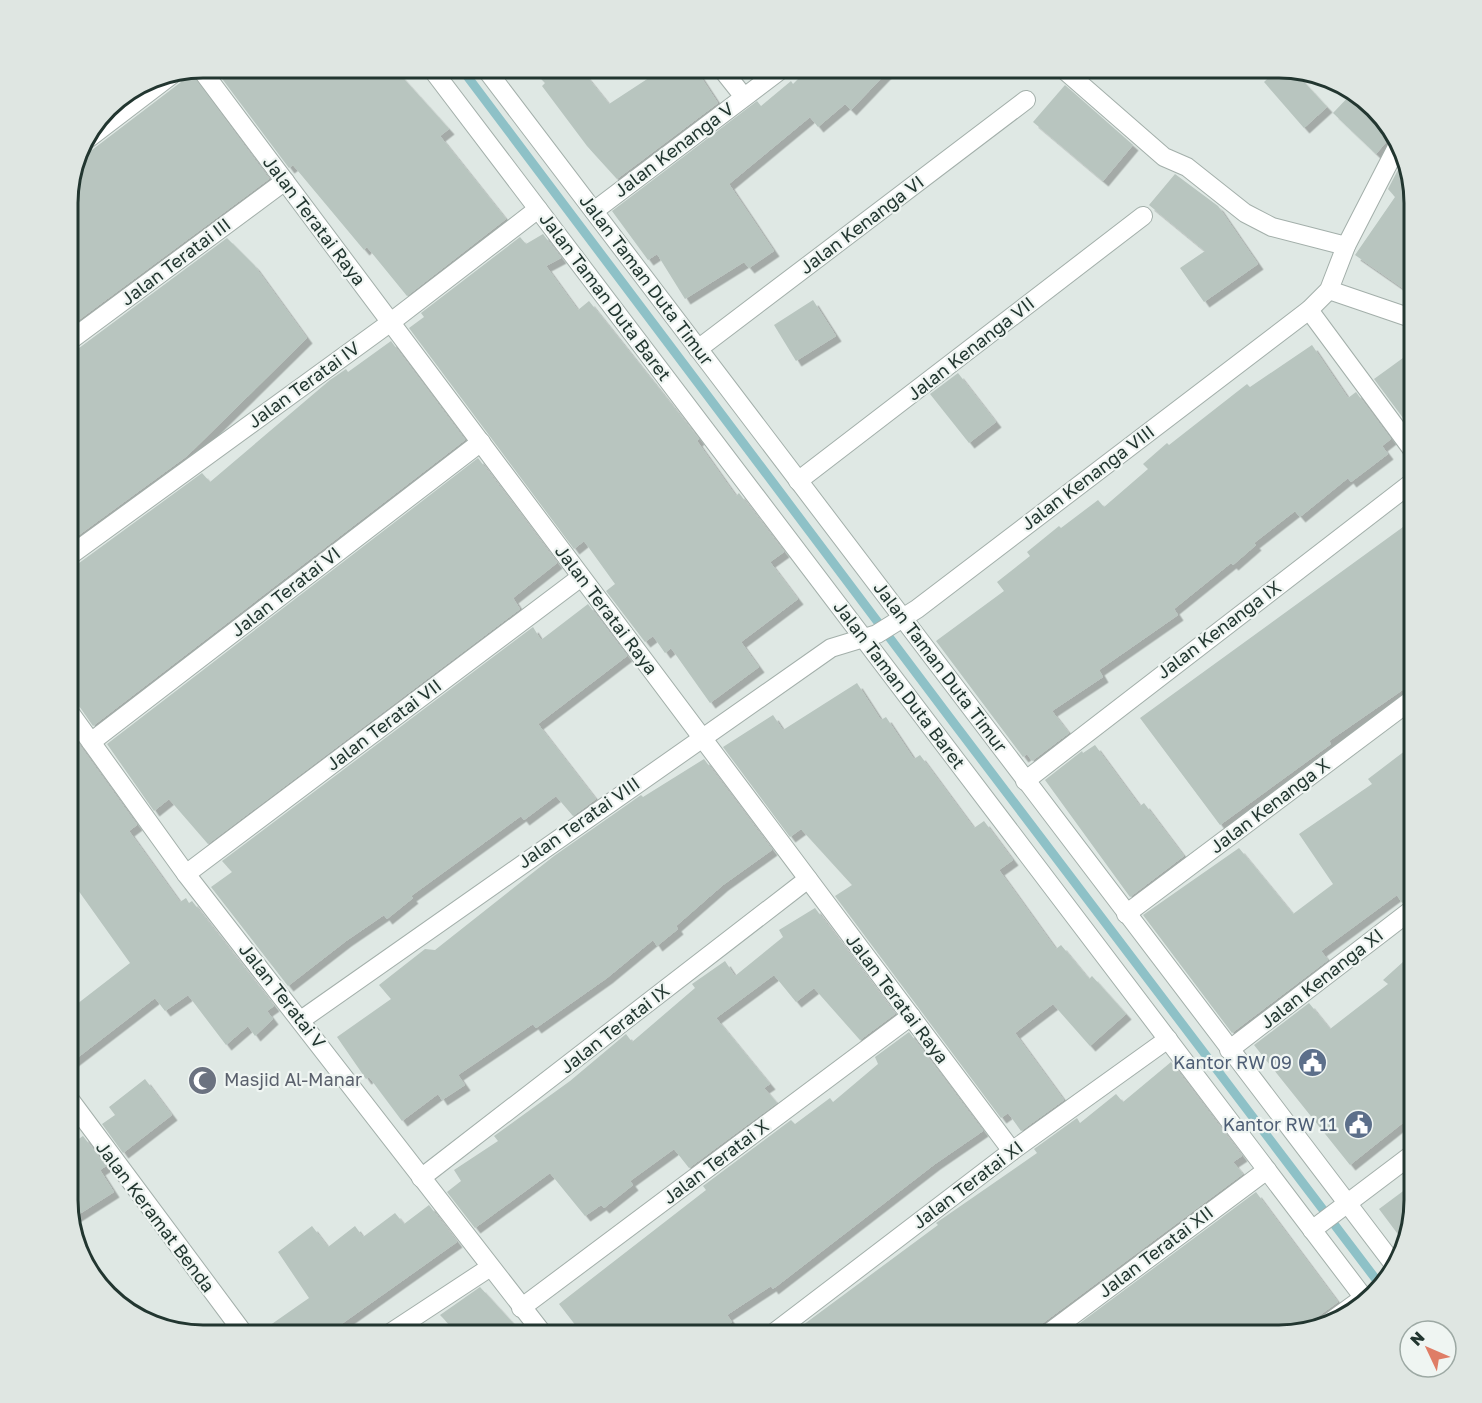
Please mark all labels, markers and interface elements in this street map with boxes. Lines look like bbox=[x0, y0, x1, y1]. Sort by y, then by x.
street label: Jalan Kenanga V bbox=[609, 97, 738, 201]
street label: Jalan Teratai Raya bbox=[259, 151, 371, 290]
street label: Jalan Kenanga VI bbox=[795, 170, 928, 278]
street label: Jalan Taman Duta Timur bbox=[575, 190, 718, 369]
street label: Jalan Taman Duta Baret bbox=[535, 208, 676, 385]
street label: Jalan Teratai III bbox=[116, 213, 235, 310]
street label: Jalan Kenanga VII bbox=[902, 292, 1038, 405]
street label: Jalan Teratai IV bbox=[243, 336, 364, 432]
street label: Jalan Kenanga VIII bbox=[1016, 420, 1158, 535]
street label: Jalan Teratai Raya bbox=[551, 540, 663, 679]
street label: Jalan Teratai VI bbox=[226, 542, 345, 641]
street label: Jalan Kenanga IX bbox=[1152, 575, 1285, 683]
street label: Jalan Taman Duta Timur bbox=[869, 577, 1012, 756]
street label: Jalan Taman Duta Baret bbox=[829, 596, 970, 773]
street label: Jalan Teratai VII bbox=[321, 674, 445, 775]
street label: Jalan Kenanga X bbox=[1205, 753, 1334, 857]
street label: Jalan Teratai VIII bbox=[513, 772, 644, 873]
street label: Jalan Kenanga XI bbox=[1256, 923, 1387, 1033]
street label: Jalan Teratai Raya bbox=[842, 929, 954, 1068]
street label: Jalan Teratai V bbox=[235, 938, 331, 1052]
street label: Jalan Teratai IX bbox=[555, 979, 674, 1078]
public building icon: Kantor RW 09 bbox=[1297, 1047, 1329, 1079]
place label: Kantor RW 09 bbox=[1173, 1051, 1292, 1073]
mosque icon: Masjid Al-Manar bbox=[187, 1064, 219, 1096]
place label: Masjid Al-Manar bbox=[224, 1068, 362, 1090]
public building icon: Kantor RW 11 bbox=[1342, 1109, 1374, 1141]
place label: Kantor RW 11 bbox=[1223, 1113, 1337, 1135]
street label: Jalan Teratai X bbox=[658, 1114, 773, 1208]
street label: Jalan Teratai XI bbox=[908, 1135, 1027, 1233]
street label: Jalan Keramat Benda bbox=[92, 1136, 220, 1296]
street label: Jalan Teratai XII bbox=[1094, 1201, 1217, 1302]
north arrow bbox=[1398, 1319, 1458, 1379]
text: N bbox=[1406, 1327, 1429, 1350]

